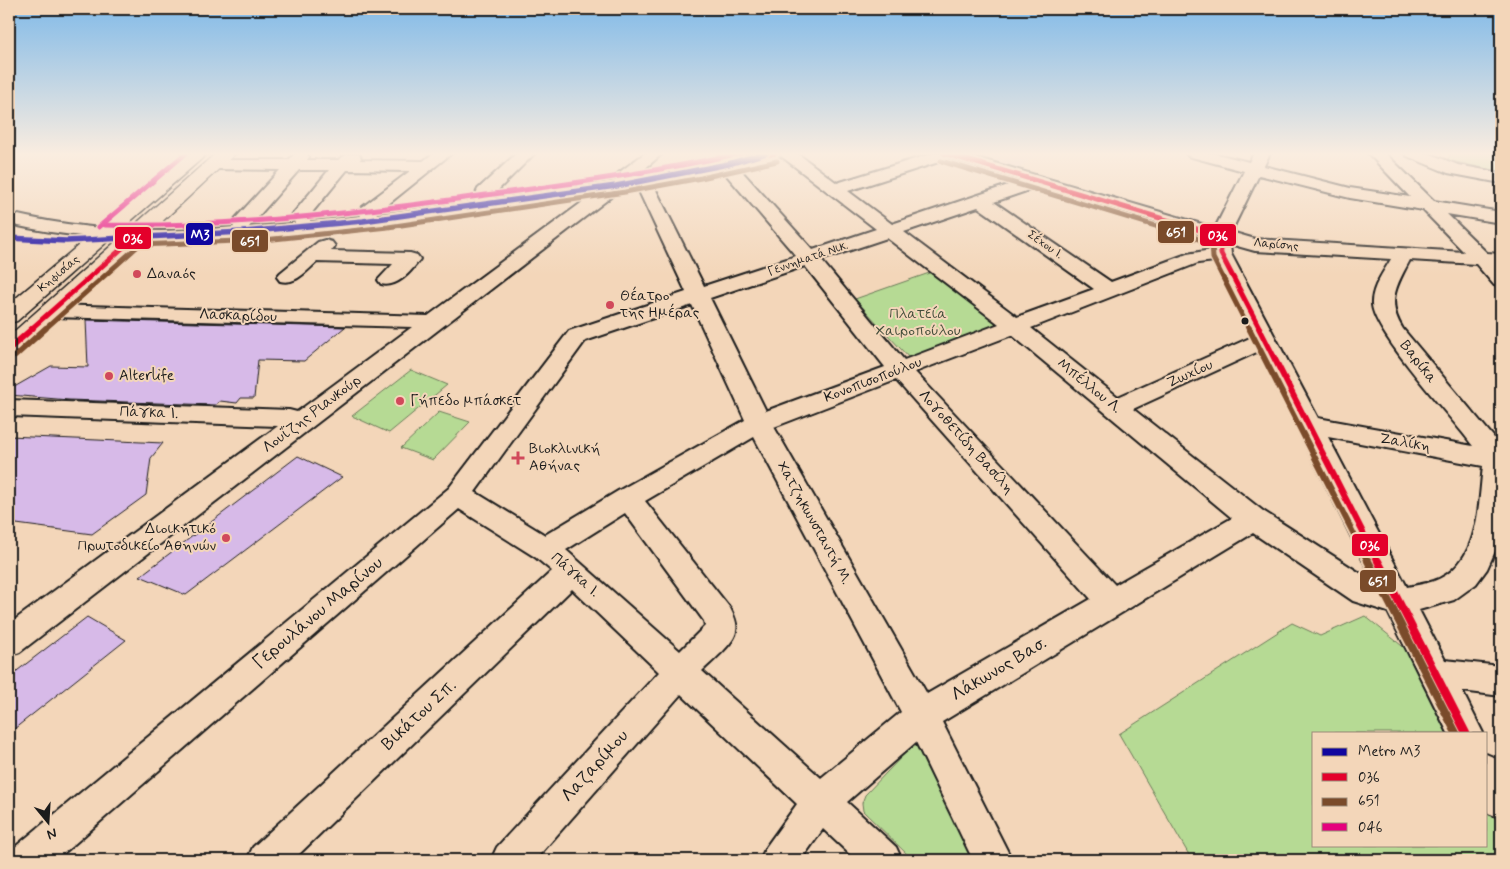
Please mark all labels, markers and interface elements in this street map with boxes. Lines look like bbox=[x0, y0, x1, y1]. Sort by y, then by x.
line badge: 651 bbox=[1157, 220, 1195, 244]
line badge: Μ3 bbox=[185, 222, 214, 246]
line badge: 036 bbox=[1199, 223, 1237, 247]
text: 651 bbox=[1166, 224, 1186, 242]
line badge: 036 bbox=[114, 226, 152, 250]
text: Μ3 bbox=[190, 226, 210, 244]
street label: Σέχου Ι. bbox=[1024, 226, 1066, 263]
text: 036 bbox=[1208, 227, 1229, 245]
line badge: 651 bbox=[231, 229, 269, 253]
text: 036 bbox=[123, 230, 144, 248]
text: 651 bbox=[240, 233, 260, 251]
street label: Λαρίσης bbox=[1253, 235, 1299, 255]
street label: Γεννηματά Νικ. bbox=[766, 238, 850, 280]
street label: Κηφισίας bbox=[35, 252, 83, 296]
place label: Δαναός bbox=[147, 264, 196, 284]
marker: Δαναός bbox=[131, 268, 143, 280]
place label: Θέατρο της Ημέρας bbox=[619, 286, 700, 323]
marker: Θέατρο της Ημέρας bbox=[604, 299, 616, 311]
park label: Πλατεία Χαιροπούλου bbox=[875, 304, 961, 341]
street label: Λασκαρίδου bbox=[199, 305, 278, 327]
unlabelled marker bbox=[1240, 316, 1250, 326]
street label: Βαρίκα bbox=[1395, 336, 1441, 388]
street label: Κονοπισοπούλου bbox=[821, 352, 925, 408]
street label: Μπέλλου Λ. bbox=[1053, 354, 1125, 418]
street label: Ζωχίου bbox=[1164, 355, 1216, 393]
place label: Alterlife bbox=[119, 366, 174, 386]
marker: Alterlife bbox=[103, 370, 115, 382]
street label: Λουΐζης Ριανκούρ bbox=[259, 370, 365, 458]
street label: Λογοθετίδη Βασίλη bbox=[914, 386, 1018, 499]
place label: Γήπεδο μπάσκετ bbox=[410, 391, 521, 411]
marker: Γήπεδο μπάσκετ bbox=[394, 395, 406, 407]
street label: Πάγκα Ι. bbox=[119, 402, 179, 424]
street label: Ζαλίκη bbox=[1378, 429, 1432, 457]
place label: Βιοκλινική Αθήνας bbox=[529, 439, 600, 476]
marker: Βιοκλινική Αθήνας bbox=[511, 451, 525, 465]
street label: Χατζηκωνσταντή Μ. bbox=[772, 458, 856, 588]
place label: Διοικητικό Πρωτοδικείο Αθηνών bbox=[78, 519, 216, 556]
marker: Διοικητικό Πρωτοδικείο Αθηνών bbox=[220, 532, 232, 544]
line badge: 036 bbox=[1351, 533, 1389, 557]
text: 036 bbox=[1360, 537, 1381, 555]
street label: Πάγκα Ι. bbox=[546, 548, 604, 602]
street label: Γερουλάνου Μαρίνου bbox=[248, 551, 388, 675]
line badge: 651 bbox=[1359, 569, 1397, 593]
text: 651 bbox=[1368, 573, 1388, 591]
street label: Λάκωνος Βασ. bbox=[947, 631, 1051, 707]
street label: Βικάτου Σπ. bbox=[376, 674, 462, 756]
street label: Λαζαρίμου bbox=[556, 725, 634, 807]
legend bbox=[1312, 732, 1488, 846]
text: Metro Μ3 bbox=[1358, 742, 1421, 762]
text: 036 bbox=[1358, 768, 1380, 788]
text: 651 bbox=[1358, 792, 1380, 812]
north arrow bbox=[22, 796, 72, 846]
text: 046 bbox=[1358, 818, 1383, 838]
text: N bbox=[44, 823, 59, 843]

